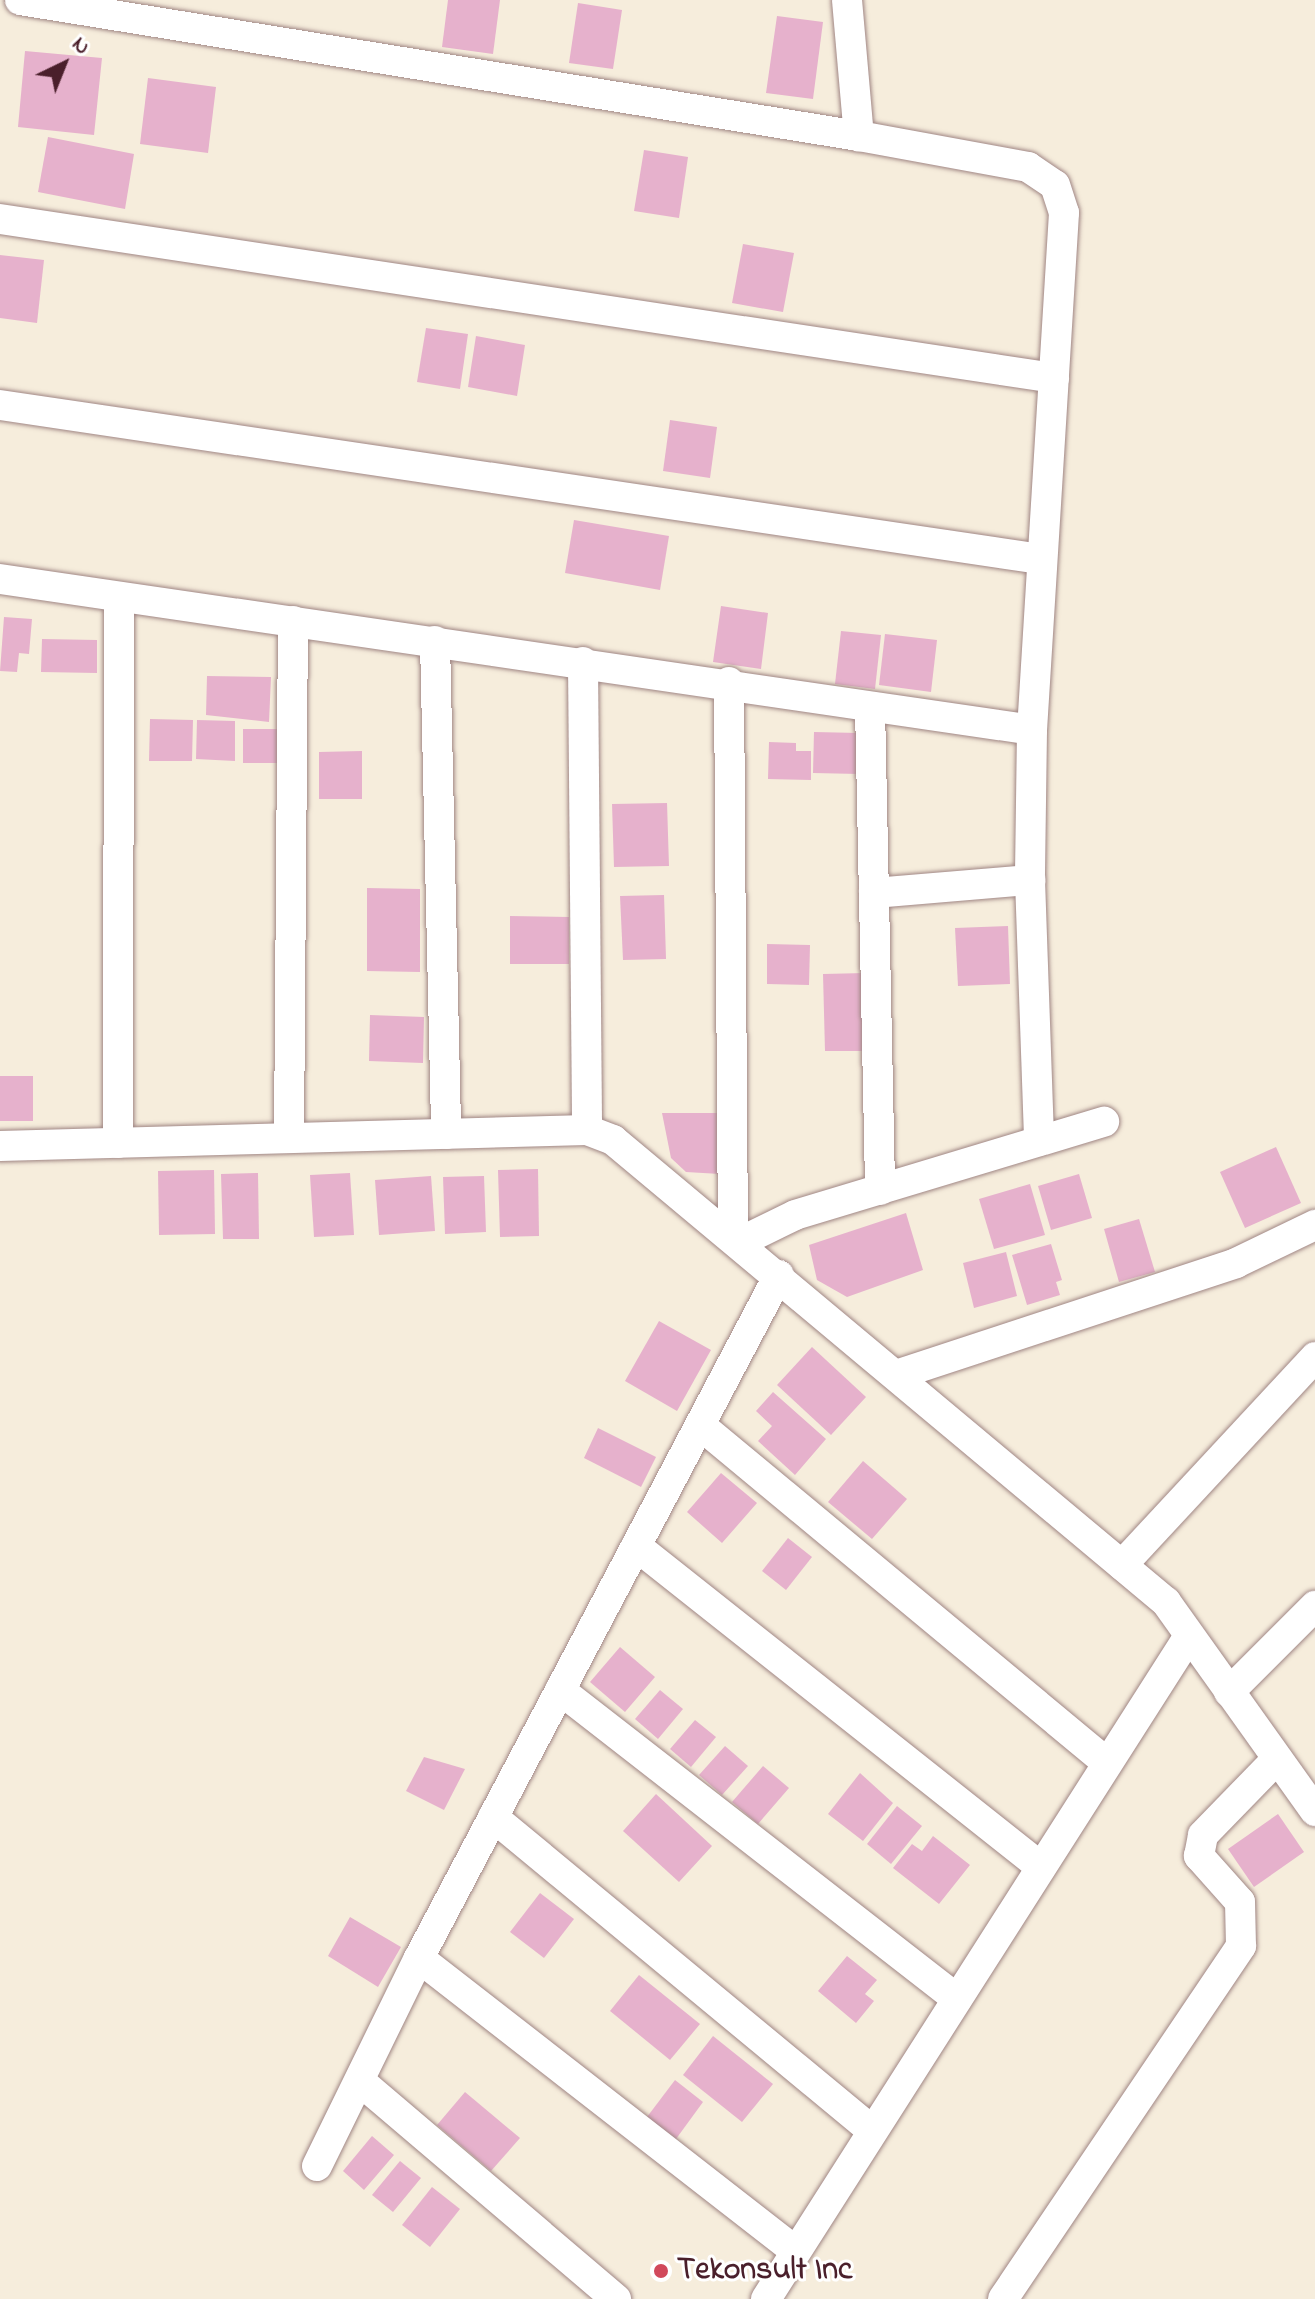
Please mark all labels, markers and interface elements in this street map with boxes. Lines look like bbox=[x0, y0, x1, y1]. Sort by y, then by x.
north arrow bbox=[24, 24, 104, 104]
text: N bbox=[64, 30, 97, 63]
place label: Tekonsult Inc bbox=[677, 2252, 852, 2290]
marker: Tekonsult Inc bbox=[652, 2262, 670, 2280]

